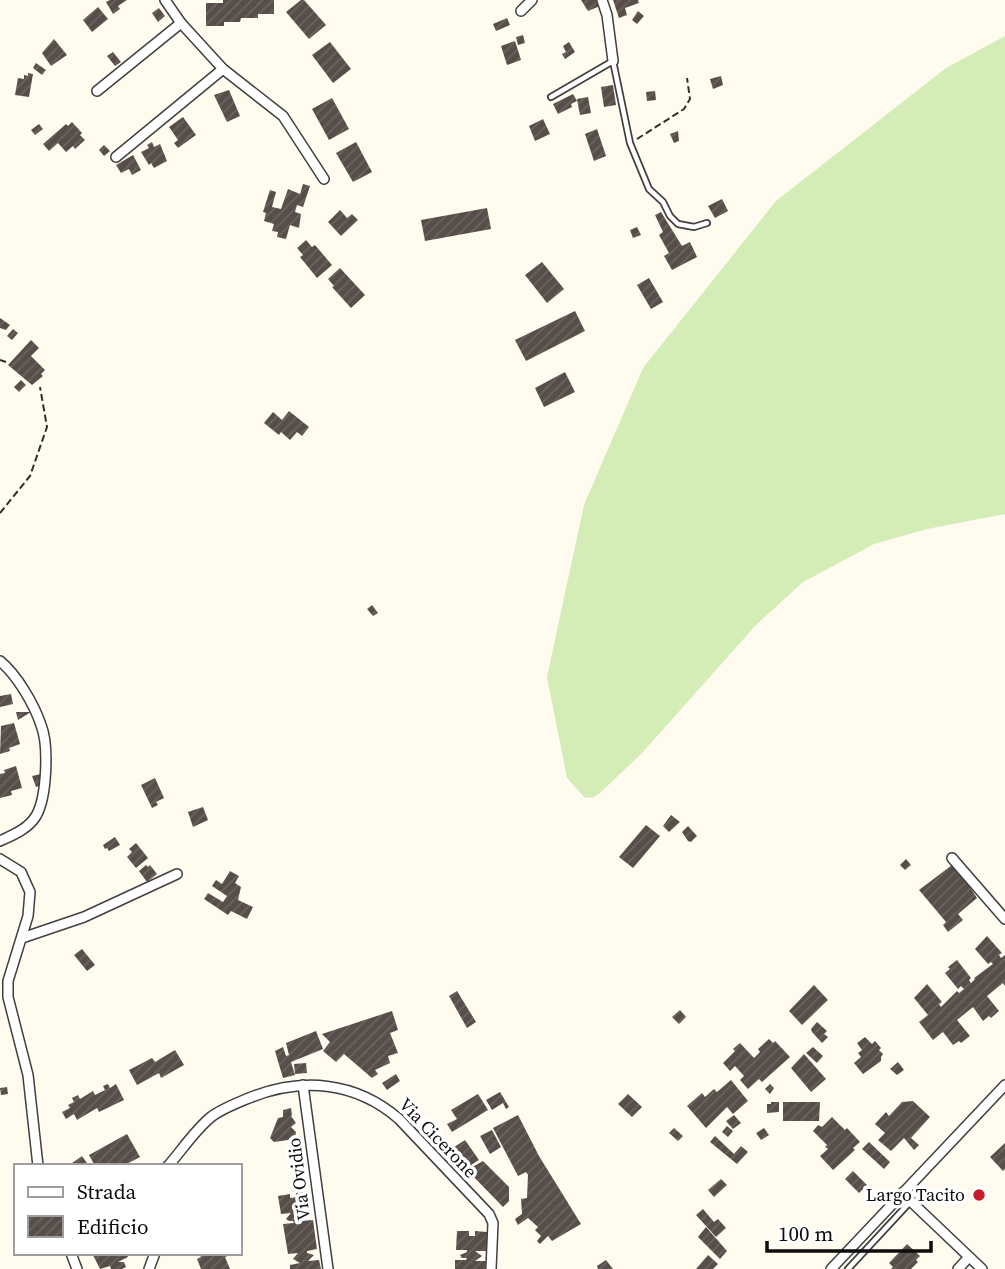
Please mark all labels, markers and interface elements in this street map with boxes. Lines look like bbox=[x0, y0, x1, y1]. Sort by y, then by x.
street label: Via Cicerone bbox=[394, 1092, 483, 1183]
street label: Via Ovidio bbox=[281, 1136, 316, 1222]
legend bbox=[14, 1164, 242, 1255]
text: Strada bbox=[77, 1177, 136, 1206]
place label: Largo Tacito bbox=[866, 1182, 965, 1207]
marker: Largo Tacito bbox=[971, 1187, 987, 1203]
scale bar bbox=[767, 1210, 932, 1254]
text: Edificio bbox=[77, 1212, 149, 1241]
text: 100 m bbox=[778, 1219, 833, 1248]

